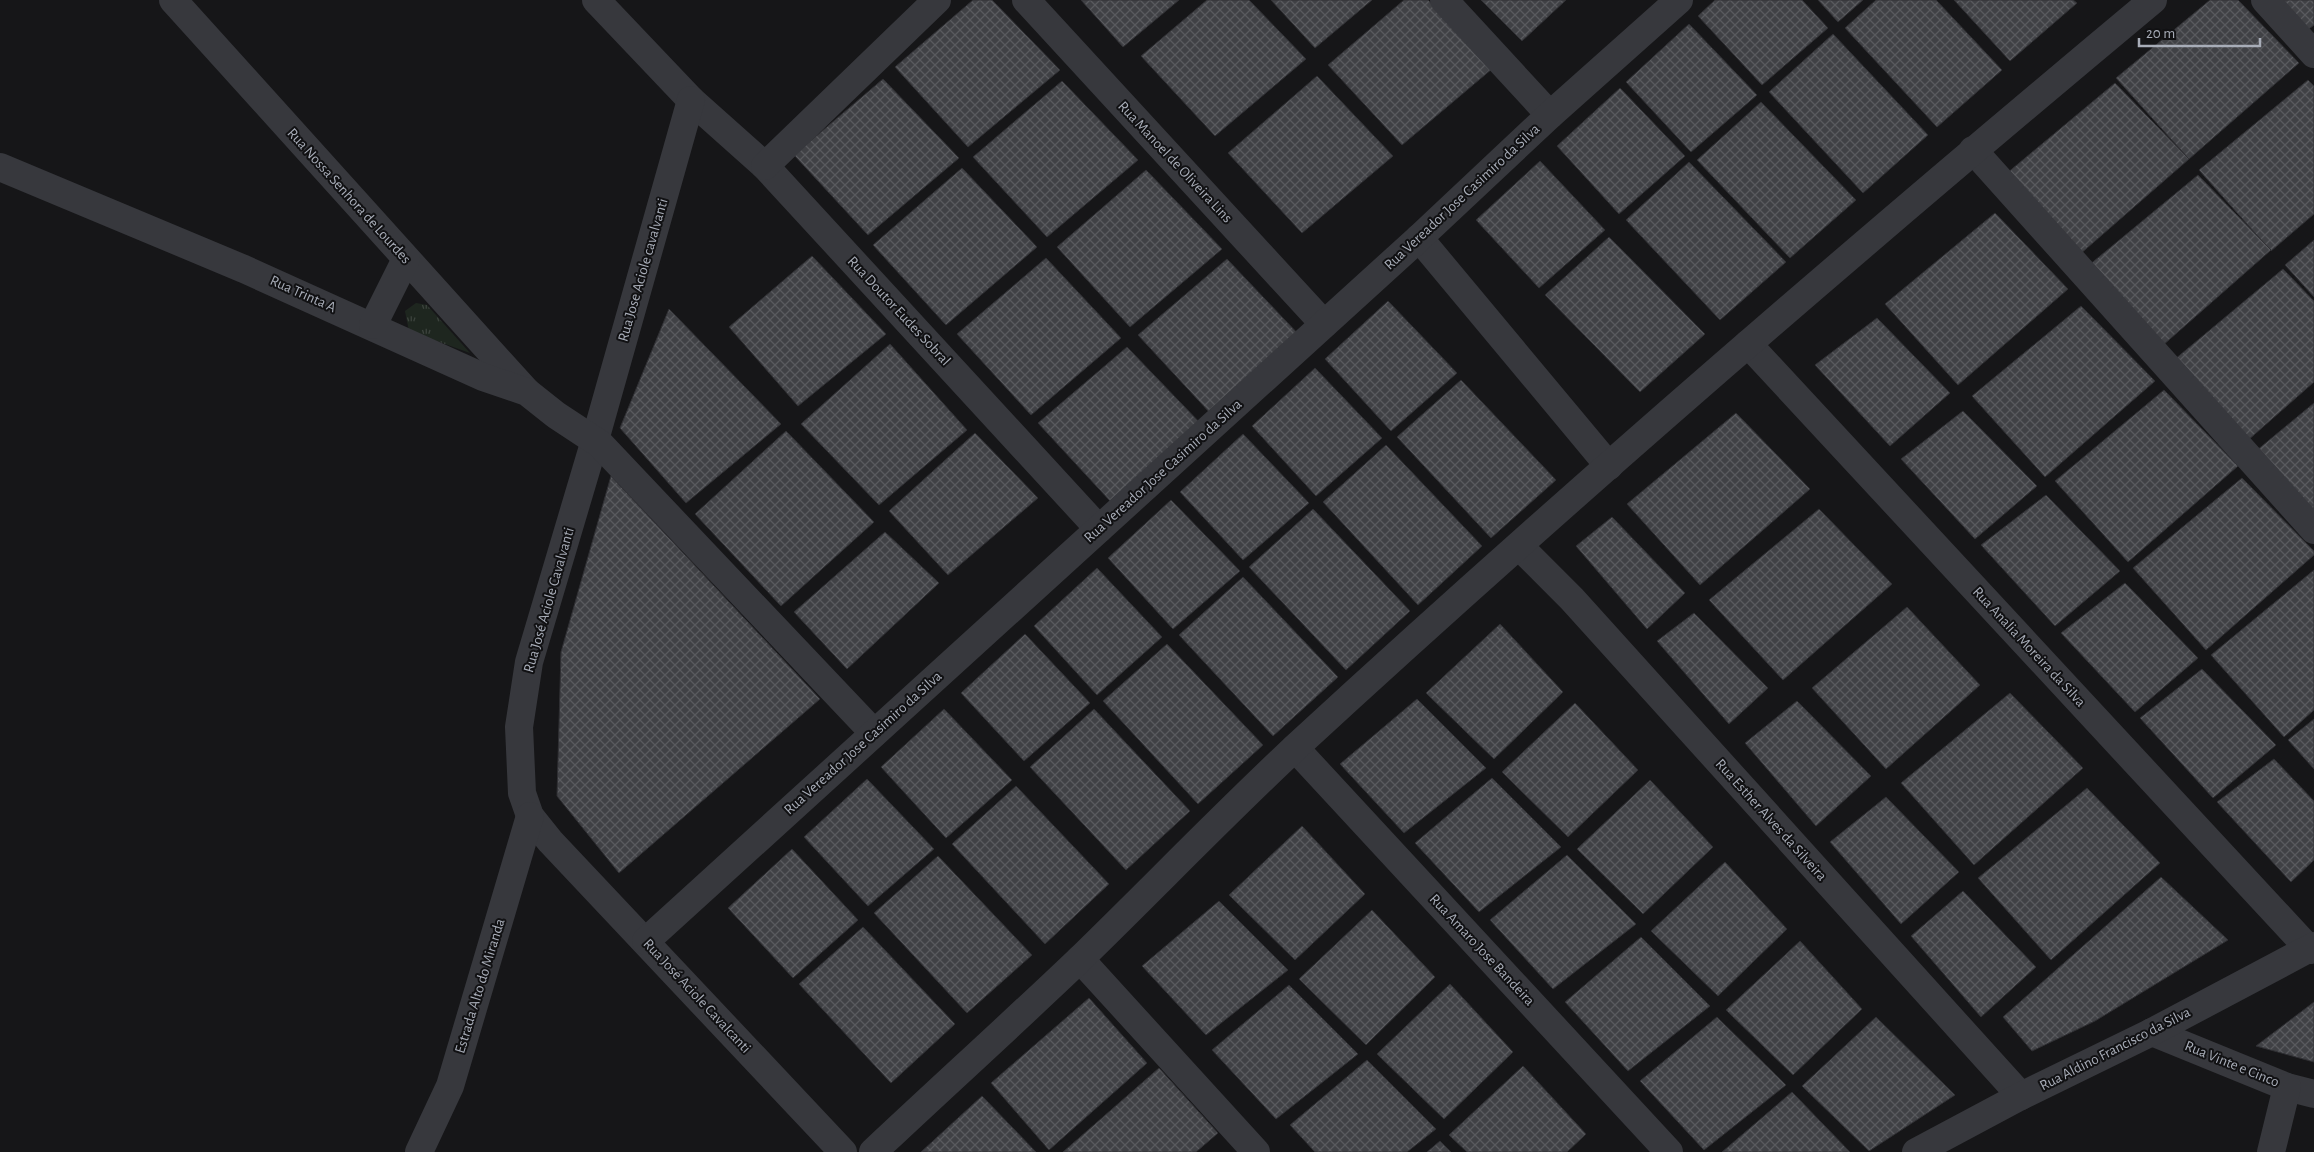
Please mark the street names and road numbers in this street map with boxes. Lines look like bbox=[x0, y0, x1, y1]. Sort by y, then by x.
street label: Rua Manoel de Oliveira Lins bbox=[1115, 98, 1235, 226]
street label: Rua Vereador Jose Casimiro da Silva bbox=[1381, 121, 1543, 273]
street label: Rua Nossa Senhora de Lourdes bbox=[284, 125, 414, 267]
street label: Rua Jose Aciole cavalvanti bbox=[615, 197, 671, 343]
street label: Rua Doutor Eudes Sobral bbox=[845, 254, 953, 368]
street label: Rua Trinta A bbox=[268, 273, 339, 315]
street label: Rua Vereador Jose Casimiro da Silva bbox=[1081, 396, 1245, 546]
street label: Rua José Aciole Cavalvanti bbox=[521, 526, 577, 674]
street label: Rua Analia Moreira da Silva bbox=[1970, 584, 2088, 710]
street label: Rua Vereador Jose Casimiro da Silva bbox=[781, 668, 945, 818]
street label: Rua Esther Alves da Silveira bbox=[1713, 756, 1829, 884]
street label: Rua Amaro Jose Bandeira bbox=[1427, 891, 1537, 1009]
street label: Estrada Alto do Miranda bbox=[452, 917, 508, 1055]
street label: Rua José Aciole Cavalcanti bbox=[640, 936, 754, 1056]
street label: Rua Aldino Francisco da Silva bbox=[2037, 1004, 2193, 1094]
street label: Rua Vinte e Cinco bbox=[2183, 1038, 2281, 1090]

